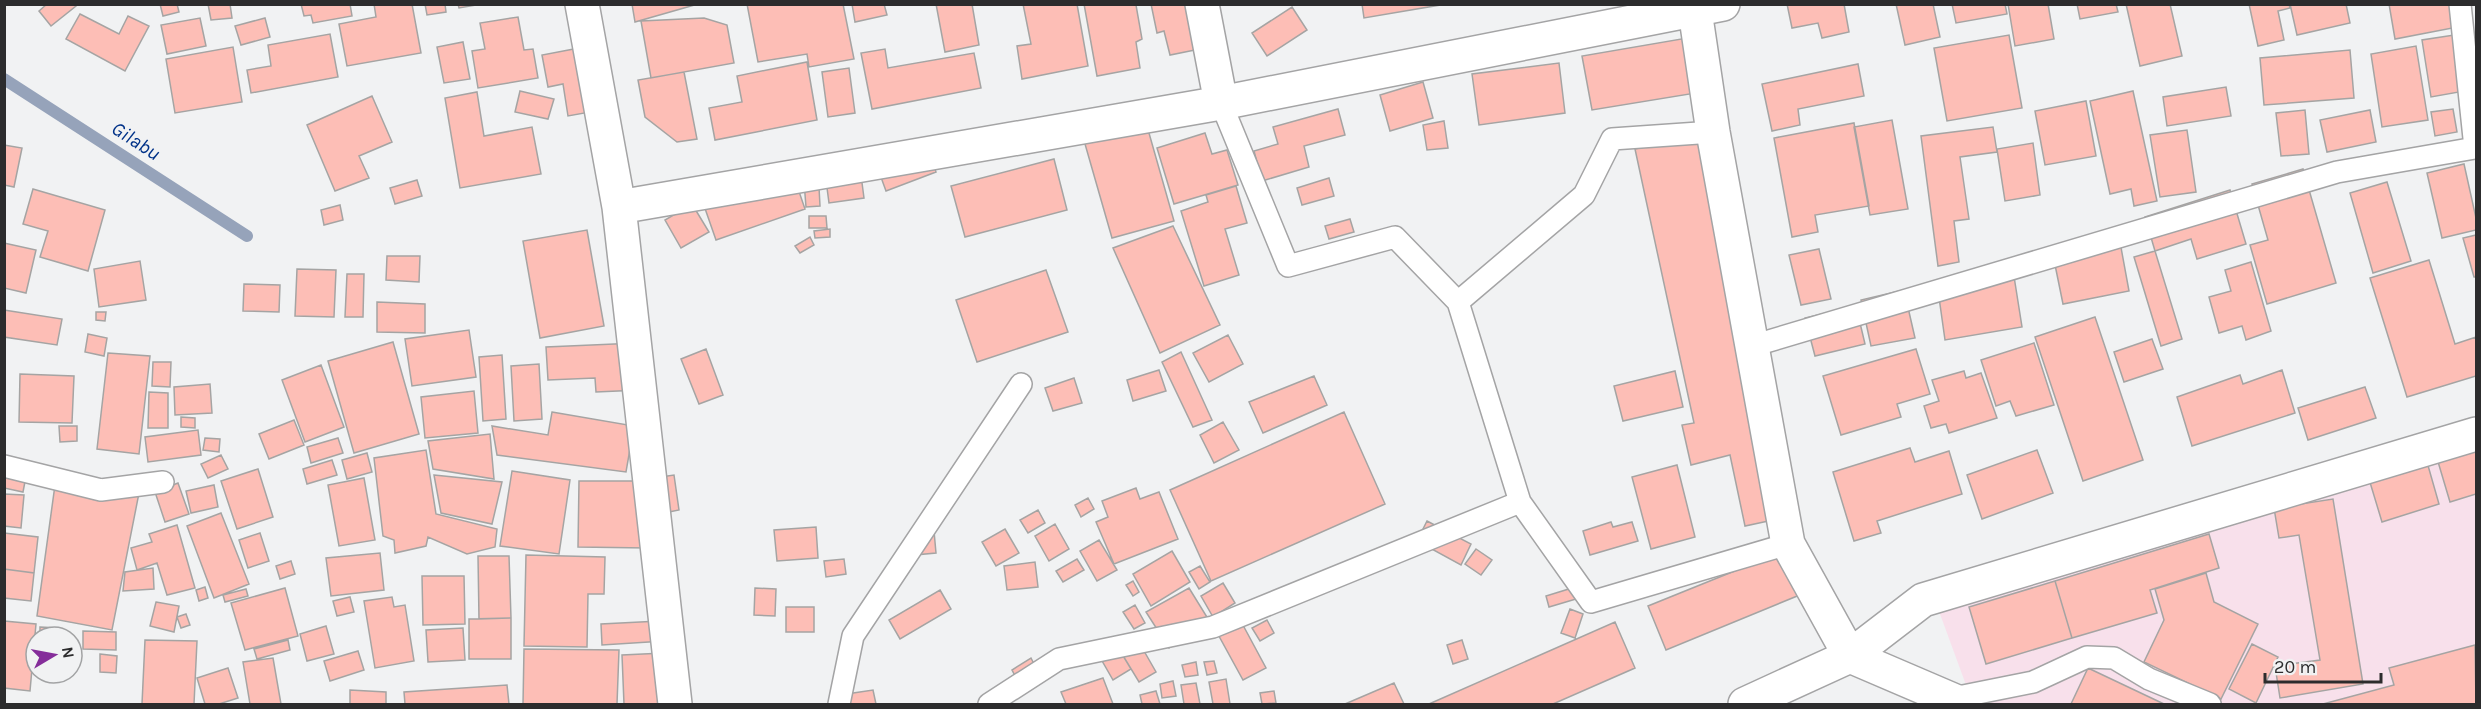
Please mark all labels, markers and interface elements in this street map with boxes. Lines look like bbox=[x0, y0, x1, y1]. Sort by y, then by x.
water label: Gilabu bbox=[107, 117, 165, 165]
north arrow bbox=[24, 625, 84, 685]
text: N bbox=[58, 645, 79, 660]
scale bar bbox=[2265, 646, 2380, 684]
text: 20 m bbox=[2274, 656, 2316, 678]

